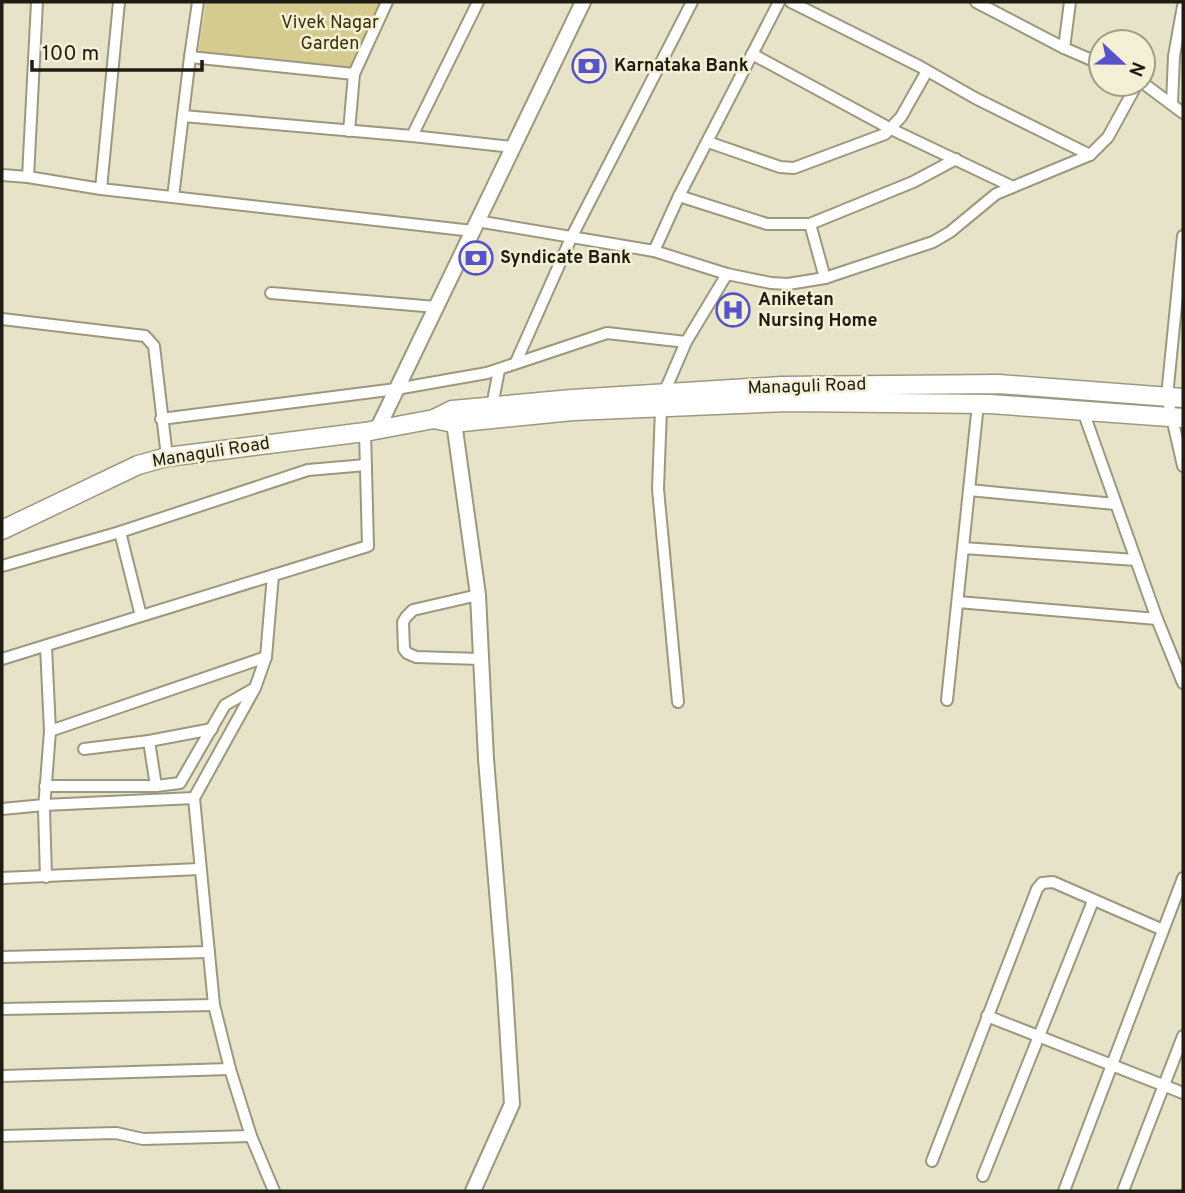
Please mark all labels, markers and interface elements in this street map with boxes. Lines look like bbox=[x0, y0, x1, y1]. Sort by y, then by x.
park label: Vivek Nagar Garden bbox=[281, 12, 379, 56]
scale bar bbox=[32, 28, 201, 72]
north arrow bbox=[1087, 28, 1157, 98]
text: 100 m bbox=[42, 41, 99, 68]
bank icon: Karnataka Bank bbox=[570, 47, 608, 85]
place label: Karnataka Bank bbox=[614, 55, 749, 78]
text: N bbox=[1122, 58, 1150, 79]
bank icon: Syndicate Bank bbox=[457, 239, 495, 277]
place label: Syndicate Bank bbox=[500, 247, 631, 270]
place label: Aniketan Nursing Home bbox=[758, 289, 877, 333]
hospital icon: Aniketan Nursing Home bbox=[714, 291, 752, 329]
street label: Managuli Road bbox=[747, 373, 867, 401]
street label: Managuli Road bbox=[150, 432, 272, 474]

